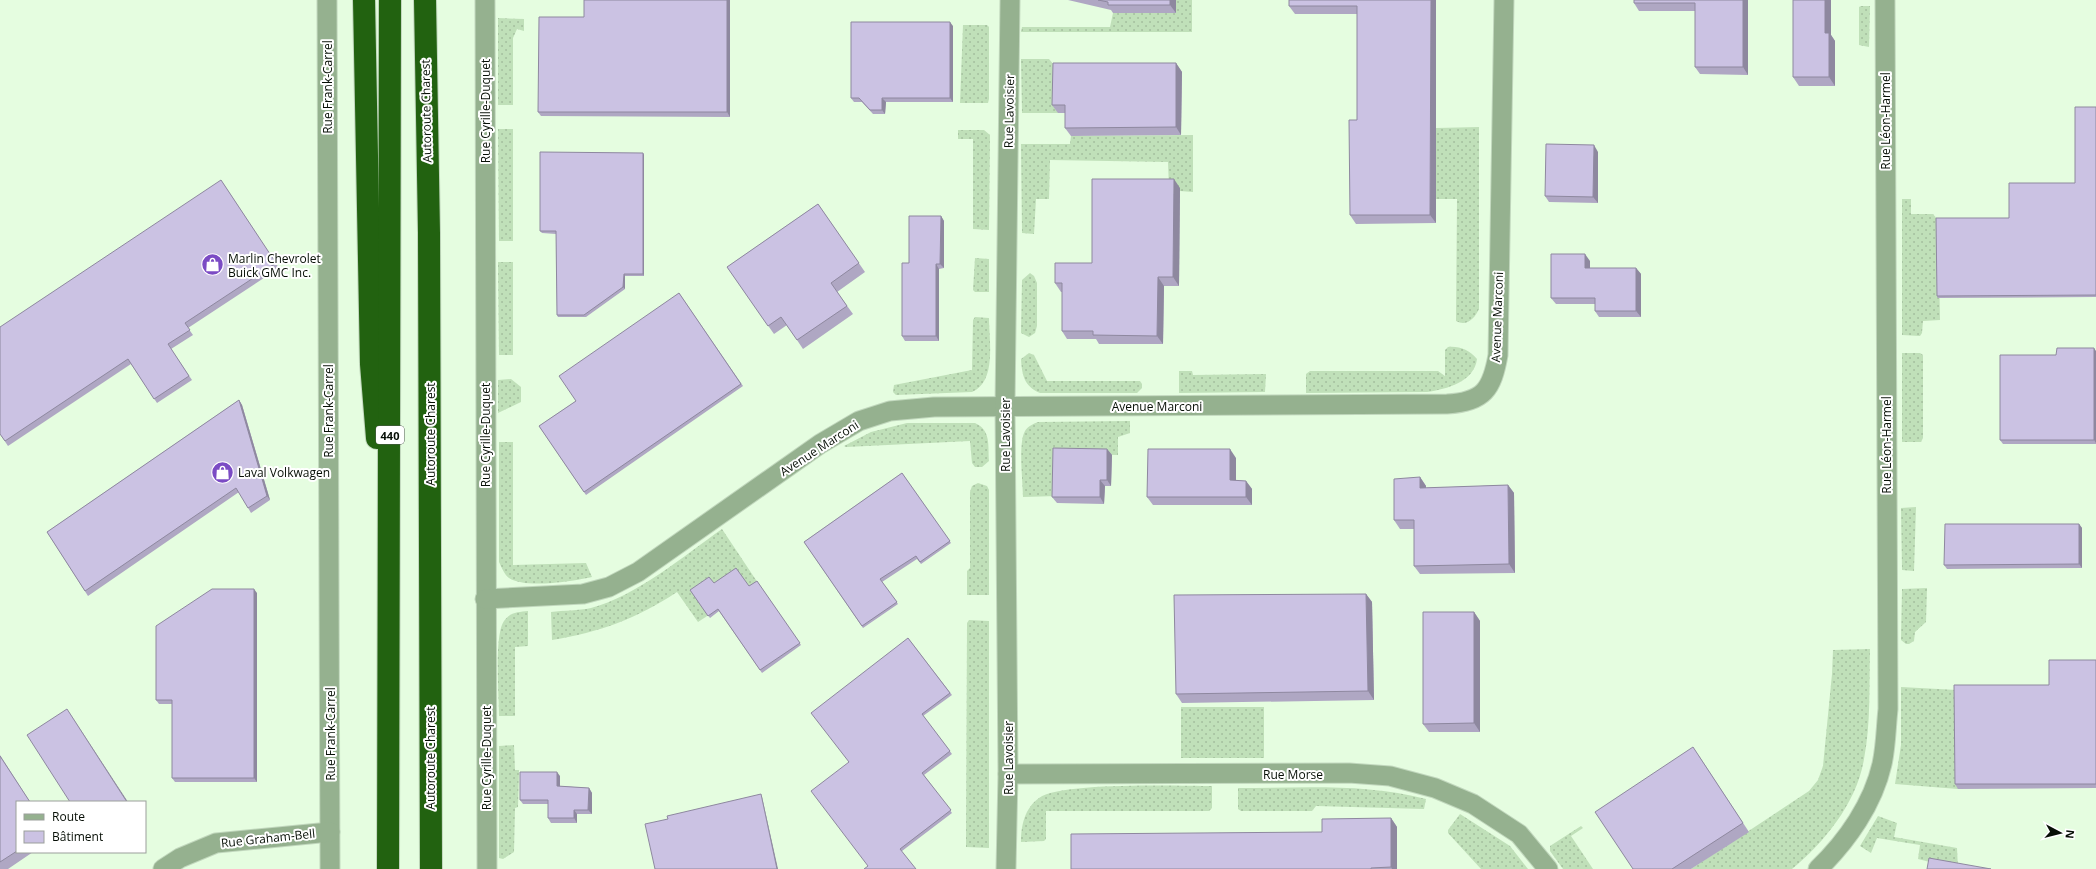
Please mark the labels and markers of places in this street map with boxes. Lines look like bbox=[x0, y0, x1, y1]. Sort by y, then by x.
place label: Marlin Chevrolet Buick GMC Inc. bbox=[228, 250, 321, 281]
shop icon: Marlin Chevrolet Buick GMC Inc. bbox=[200, 252, 226, 278]
shop icon: Laval Volkwagen bbox=[210, 459, 236, 485]
place label: Laval Volkwagen bbox=[238, 464, 330, 481]

